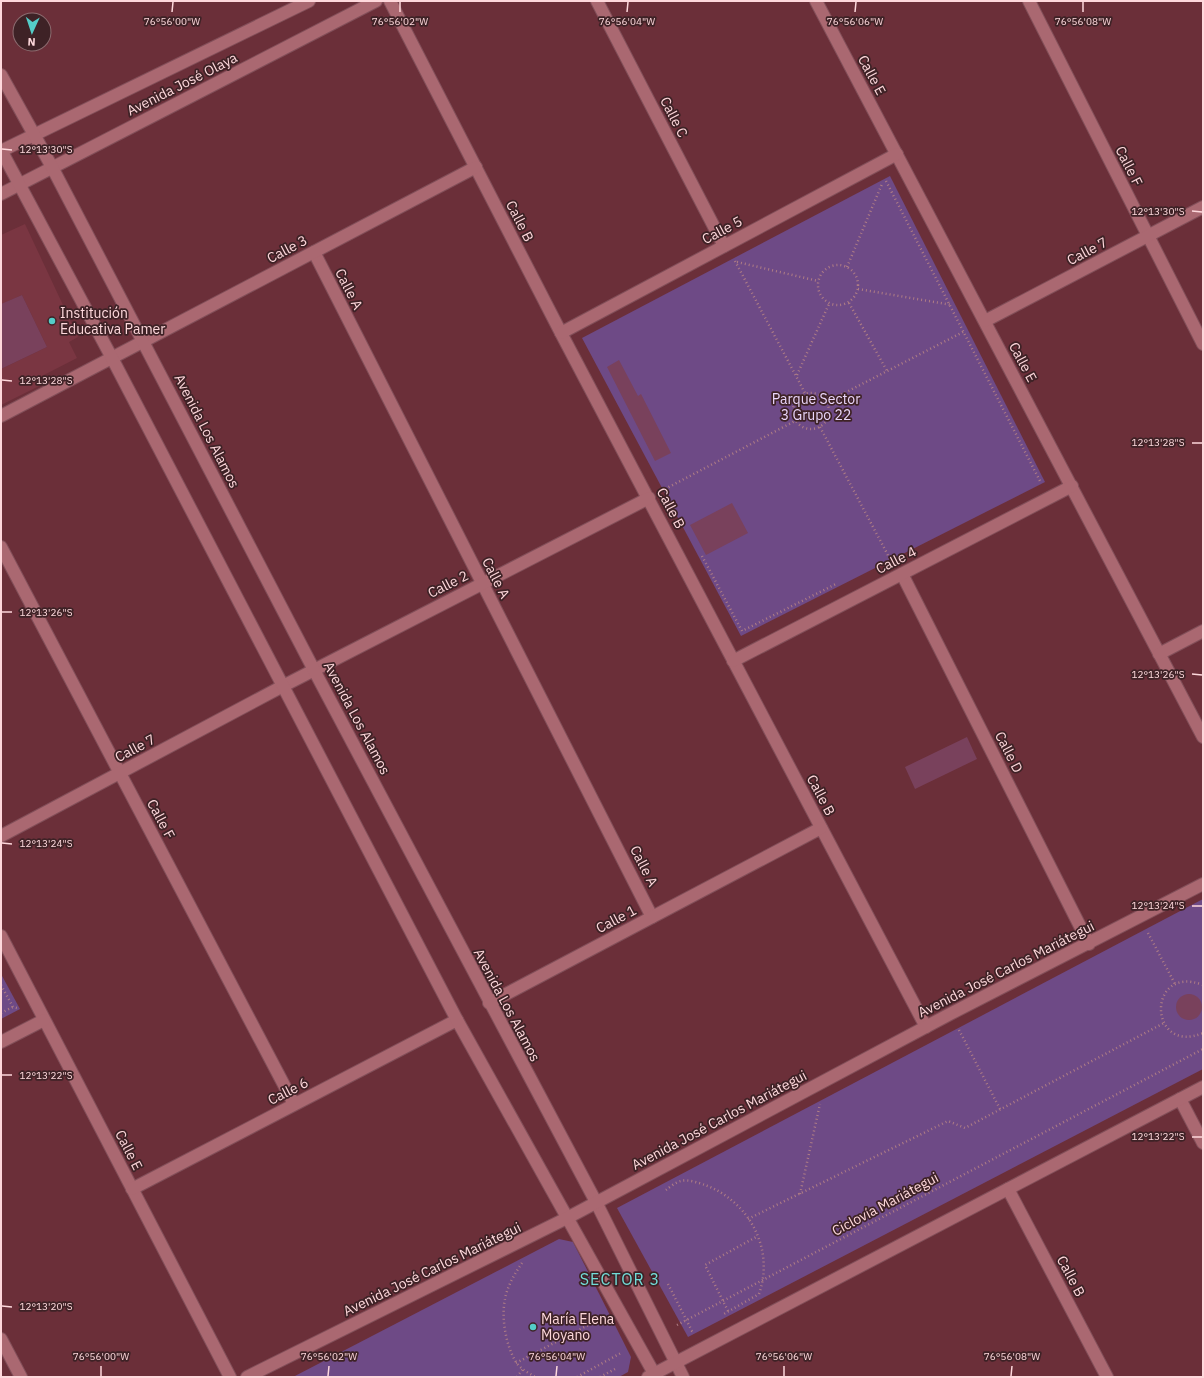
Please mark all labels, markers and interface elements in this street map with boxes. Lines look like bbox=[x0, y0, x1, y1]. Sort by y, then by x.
north arrow bbox=[12, 12, 52, 52]
text: 76°56'00"W bbox=[144, 15, 200, 28]
text: 76°56'02"W bbox=[372, 15, 428, 28]
text: 76°56'04"W bbox=[599, 15, 655, 28]
text: 76°56'06"W bbox=[827, 15, 883, 28]
text: 76°56'08"W bbox=[1055, 15, 1111, 28]
text: N bbox=[27, 35, 36, 49]
street label: Avenida José Olaya bbox=[124, 48, 241, 120]
street label: Calle E bbox=[854, 52, 890, 98]
street label: Calle C bbox=[656, 94, 692, 141]
text: 12°13'30"S bbox=[19, 143, 73, 156]
street label: Calle F bbox=[1111, 143, 1147, 189]
street label: Calle B bbox=[502, 197, 538, 245]
text: 12°13'30"S bbox=[1131, 205, 1185, 218]
street label: Calle 5 bbox=[699, 212, 745, 248]
street label: Calle 3 bbox=[264, 231, 310, 267]
street label: Calle 7 bbox=[1064, 233, 1110, 269]
street label: Calle A bbox=[331, 265, 367, 313]
place label: Institución Educativa Pamer bbox=[60, 304, 165, 338]
marker: Institución Educativa Pamer bbox=[47, 316, 57, 326]
street label: Calle E bbox=[1005, 339, 1041, 385]
street label: Avenida Los Alamos bbox=[170, 371, 244, 491]
text: 12°13'28"S bbox=[19, 374, 73, 387]
park label: Parque Sector 3 Grupo 22 bbox=[772, 390, 860, 424]
text: 12°13'28"S bbox=[1131, 436, 1185, 449]
street label: Calle B bbox=[653, 484, 689, 532]
street label: Calle 4 bbox=[873, 542, 919, 578]
street label: Calle A bbox=[478, 554, 514, 602]
street label: Calle 2 bbox=[425, 566, 471, 602]
text: 12°13'26"S bbox=[19, 606, 73, 619]
street label: Avenida Los Alamos bbox=[320, 658, 394, 778]
text: 12°13'26"S bbox=[1131, 668, 1185, 681]
street label: Calle D bbox=[991, 728, 1027, 776]
street label: Calle 7 bbox=[112, 730, 158, 766]
street label: Calle B bbox=[803, 771, 839, 819]
street label: Calle F bbox=[143, 796, 179, 842]
text: 12°13'24"S bbox=[19, 837, 73, 850]
street label: Calle A bbox=[626, 842, 662, 890]
text: 12°13'24"S bbox=[1131, 899, 1185, 912]
street label: Calle 1 bbox=[593, 901, 639, 937]
street label: Avenida José Carlos Mariátegui bbox=[915, 917, 1097, 1021]
street label: Avenida Los Alamos bbox=[470, 945, 544, 1065]
street label: Avenida José Carlos Mariátegui bbox=[628, 1066, 810, 1174]
text: 12°13'22"S bbox=[19, 1069, 73, 1082]
street label: Calle 6 bbox=[265, 1073, 311, 1109]
street label: Calle E bbox=[111, 1127, 147, 1173]
text: 12°13'22"S bbox=[1131, 1130, 1185, 1143]
street label: Ciclovía Mariátegui bbox=[829, 1168, 941, 1240]
street label: Avenida José Carlos Mariátegui bbox=[340, 1218, 524, 1320]
street label: Calle B bbox=[1053, 1252, 1089, 1300]
district label: SECTOR 3 bbox=[580, 1269, 660, 1289]
text: 12°13'20"S bbox=[19, 1300, 73, 1313]
place label: María Elena Moyano bbox=[541, 1310, 615, 1344]
marker: María Elena Moyano bbox=[528, 1322, 538, 1332]
text: 76°56'00"W bbox=[73, 1350, 129, 1363]
text: 76°56'02"W bbox=[301, 1350, 357, 1363]
text: 76°56'04"W bbox=[529, 1350, 585, 1363]
text: 76°56'06"W bbox=[756, 1350, 812, 1363]
text: 76°56'08"W bbox=[984, 1350, 1040, 1363]

